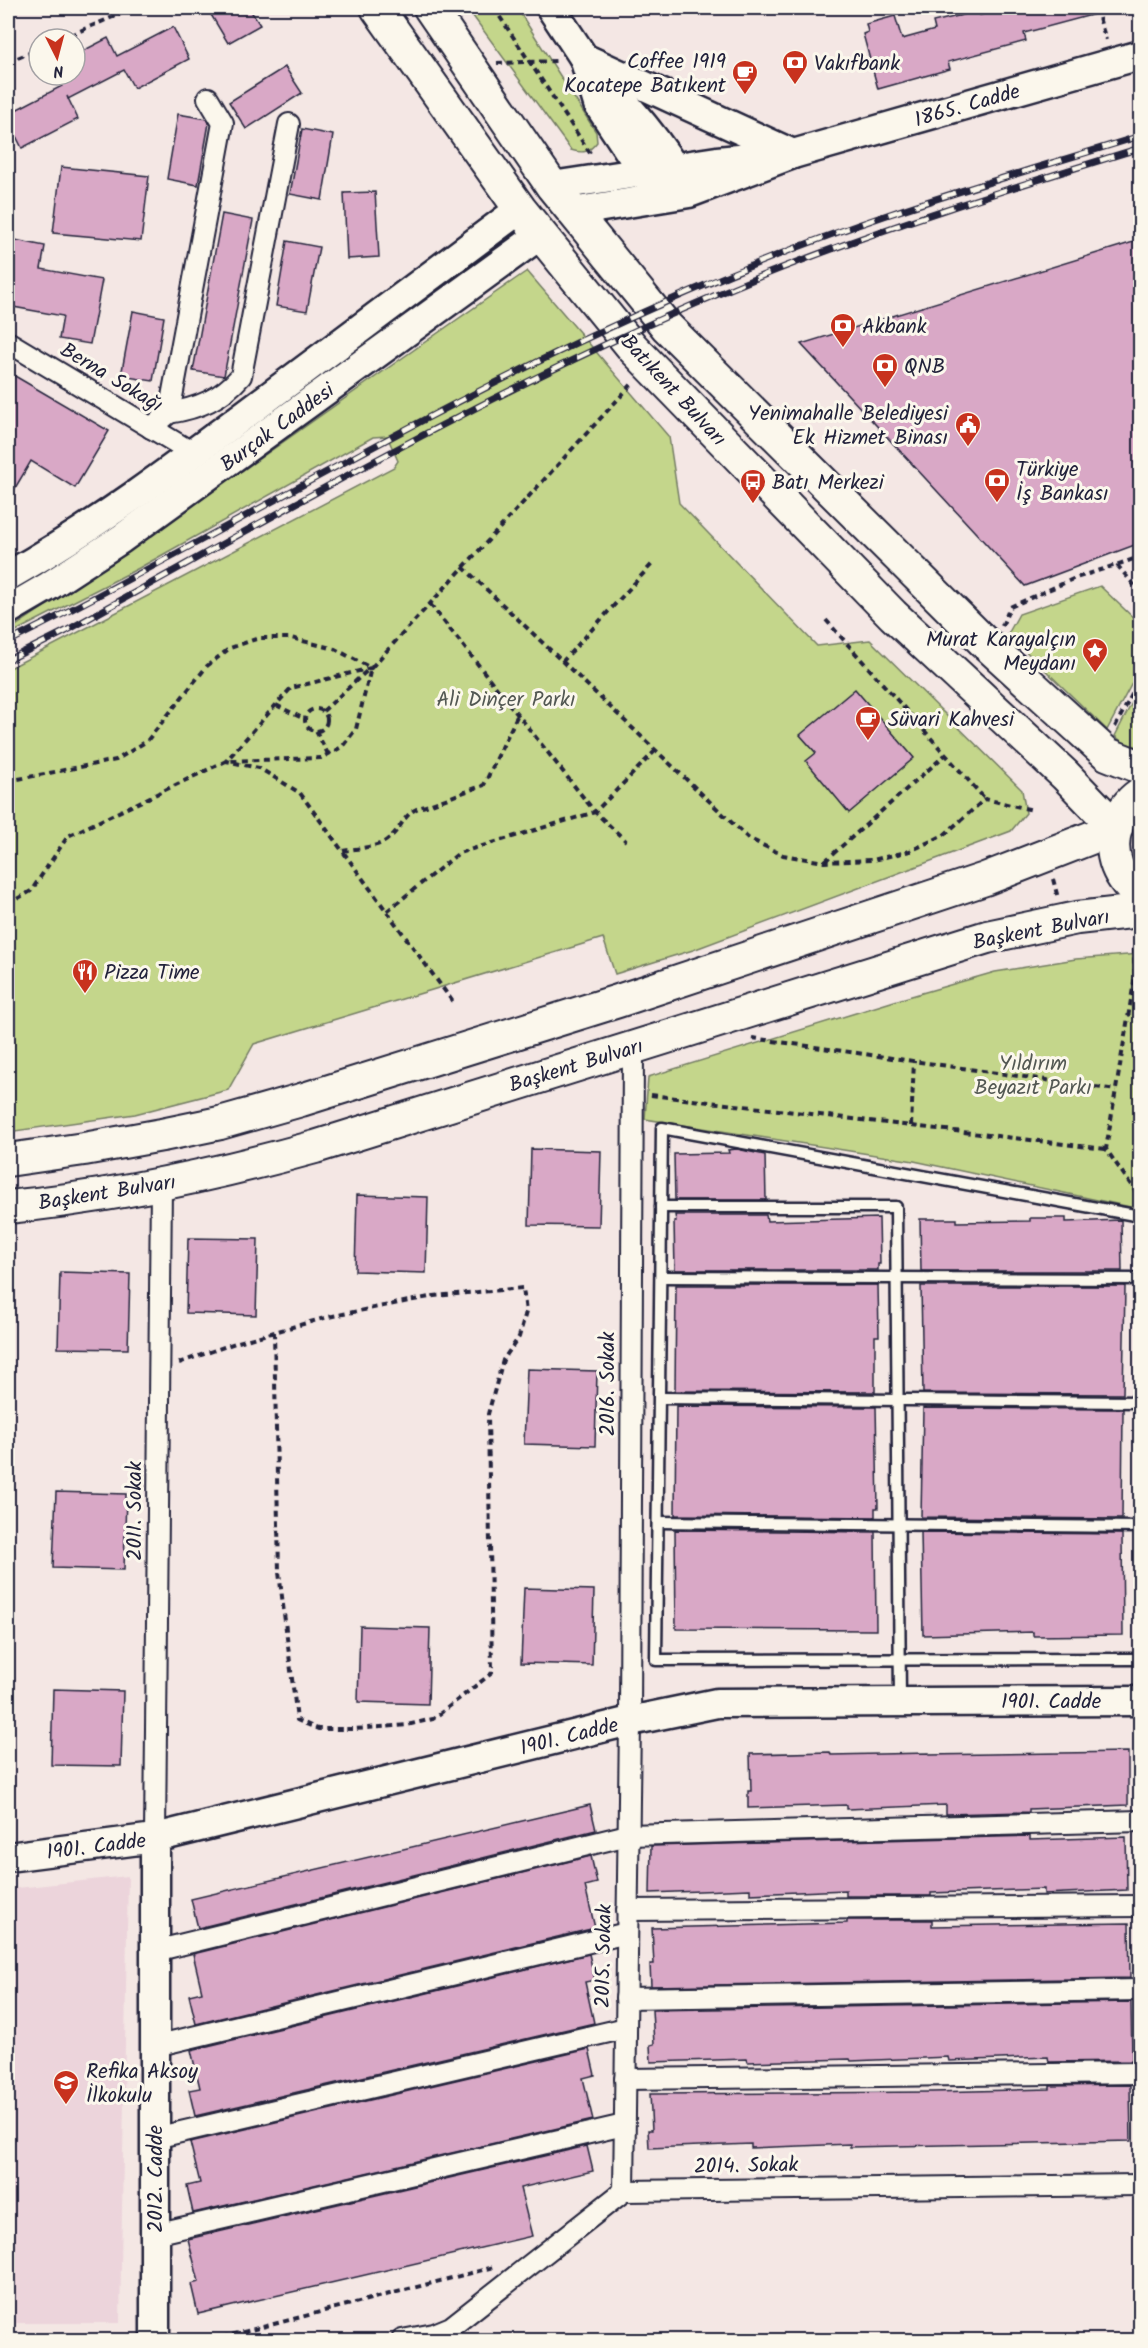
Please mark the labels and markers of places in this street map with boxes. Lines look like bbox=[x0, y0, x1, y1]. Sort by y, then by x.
place label: Coffee 1919 Kocatepe Batıkent bbox=[564, 46, 727, 103]
bank icon: Vakıfbank bbox=[780, 48, 810, 86]
place label: Vakıfbank bbox=[814, 48, 900, 81]
cafe icon: Coffee 1919 Kocatepe Batıkent bbox=[730, 58, 760, 96]
bank icon: Akbank bbox=[828, 311, 858, 349]
place label: Akbank bbox=[862, 311, 927, 344]
bank icon: QNB bbox=[870, 351, 900, 389]
place label: QNB bbox=[904, 351, 945, 384]
place label: Yenimahalle Belediyesi Ek Hizmet Binası bbox=[748, 398, 949, 455]
public building icon: Yenimahalle Belediyesi Ek Hizmet Binası bbox=[953, 410, 983, 448]
place label: Türkiye İş Bankası bbox=[1016, 454, 1108, 511]
bank icon: Türkiye İş Bankası bbox=[982, 466, 1012, 504]
bus stop icon: Batı Merkezi bbox=[738, 467, 768, 505]
place label: Batı Merkezi bbox=[772, 467, 885, 500]
place label: Murat Karayalçın Meydanı bbox=[926, 624, 1076, 681]
place icon: Murat Karayalçın Meydanı bbox=[1080, 636, 1110, 674]
cafe icon: Süvari Kahvesi bbox=[853, 704, 883, 742]
place label: Süvari Kahvesi bbox=[888, 704, 1015, 737]
restaurant icon: Pizza Time bbox=[70, 957, 100, 995]
place label: Pizza Time bbox=[104, 957, 200, 990]
place label: Refika Aksoy İlkokulu bbox=[86, 2056, 198, 2113]
school or university icon: Refika Aksoy İlkokulu bbox=[51, 2068, 81, 2106]

